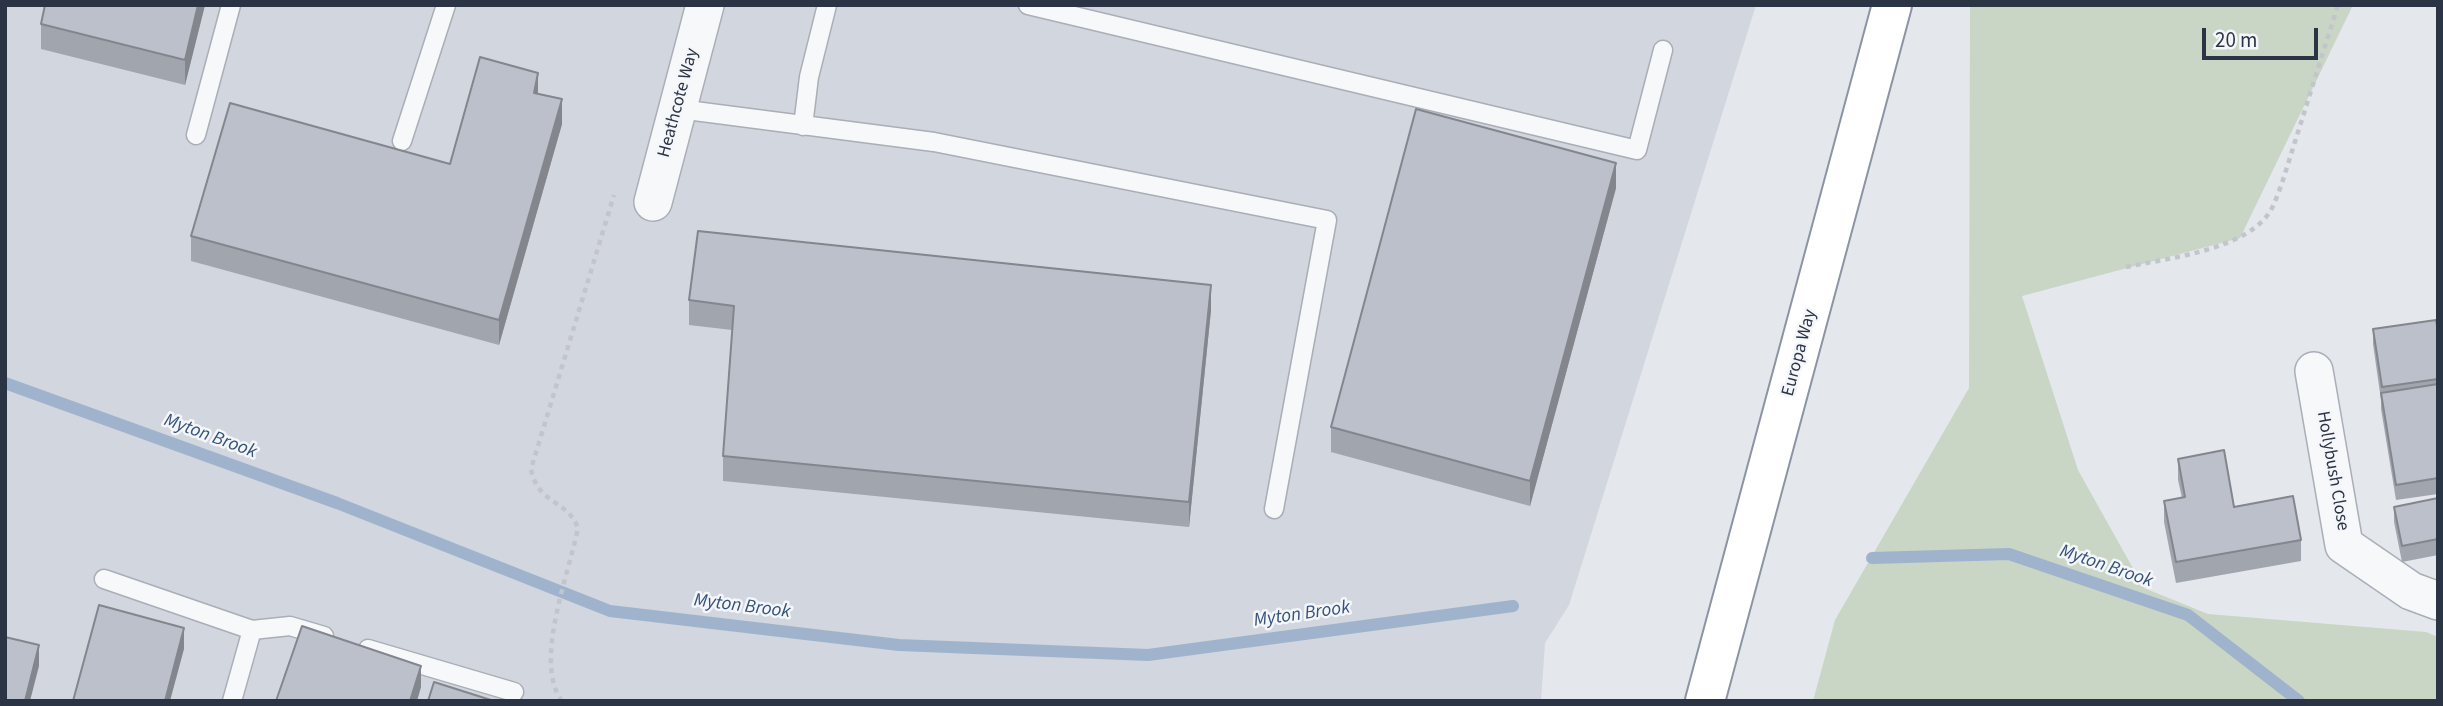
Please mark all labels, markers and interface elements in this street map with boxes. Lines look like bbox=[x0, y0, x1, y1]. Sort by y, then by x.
scale bar bbox=[2205, 14, 2320, 58]
text: 20 m bbox=[2215, 25, 2257, 55]
street label: Heathcote Way bbox=[654, 46, 704, 160]
street label: Europa Way bbox=[1778, 307, 1822, 399]
water label: Myton Brook bbox=[160, 410, 260, 464]
street label: Hollybush Close bbox=[2311, 410, 2353, 532]
water label: Myton Brook bbox=[2056, 540, 2156, 594]
water label: Myton Brook bbox=[692, 590, 792, 624]
water label: Myton Brook bbox=[1252, 597, 1352, 633]

